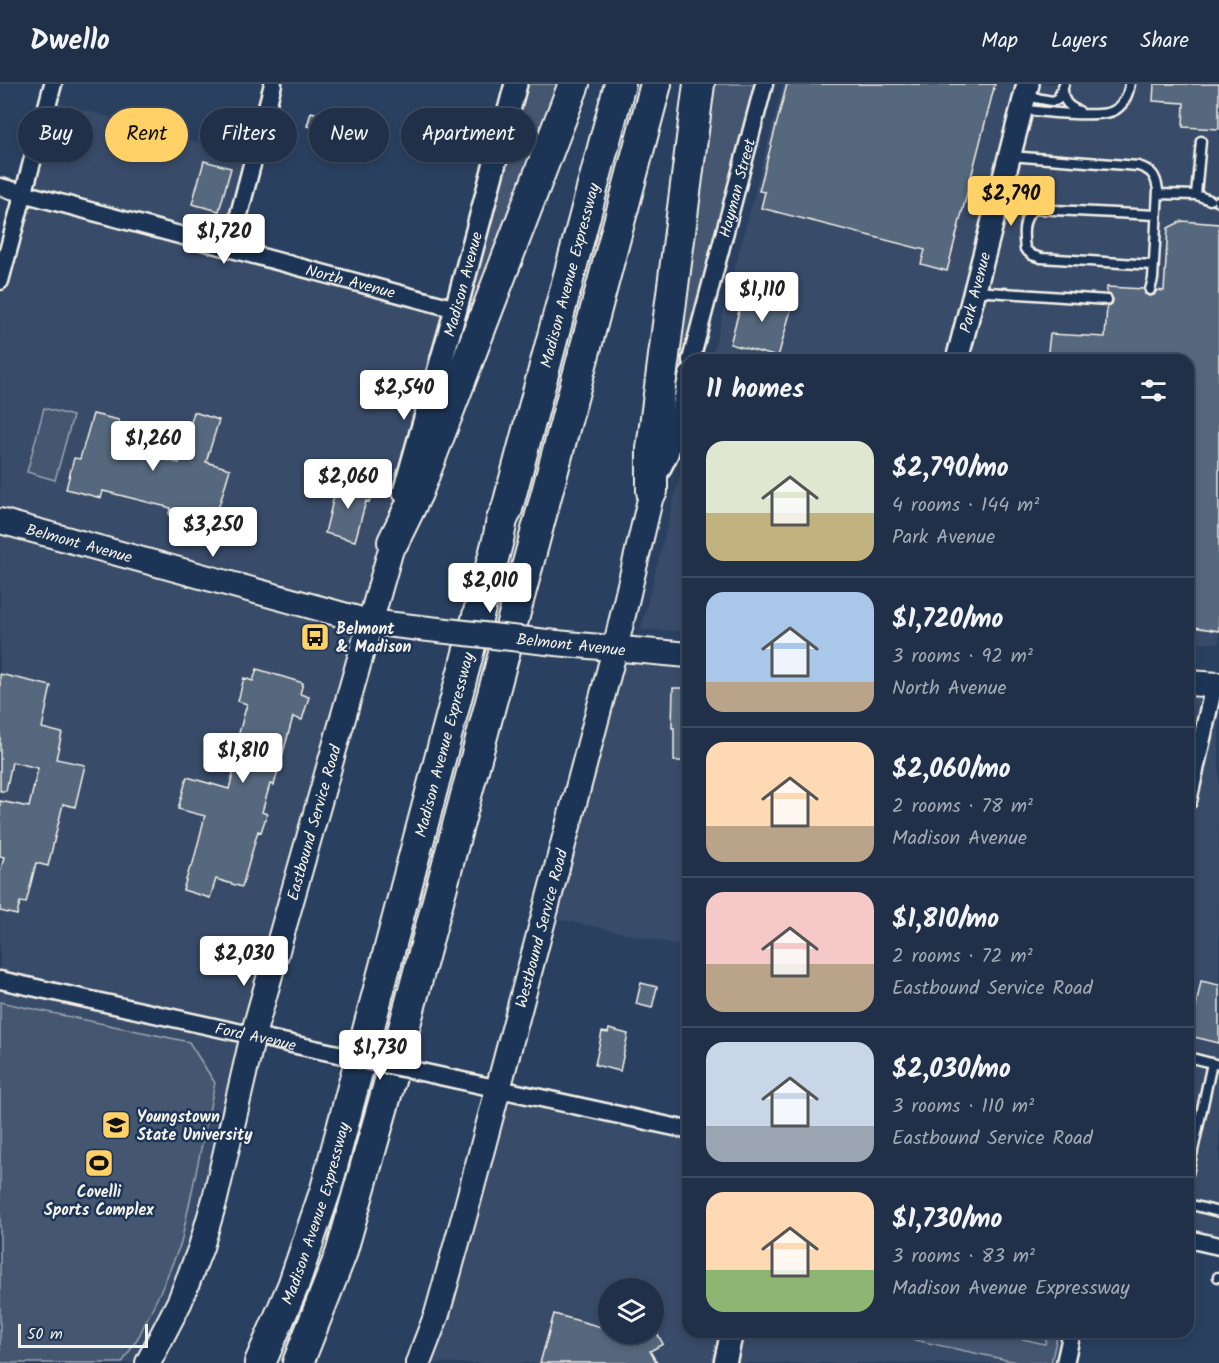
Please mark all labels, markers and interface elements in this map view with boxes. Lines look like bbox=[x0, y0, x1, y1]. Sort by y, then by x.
text: Dwello bbox=[30, 19, 110, 64]
text: Map bbox=[981, 25, 1018, 58]
text: Layers bbox=[1051, 25, 1107, 58]
text: Share bbox=[1140, 25, 1189, 58]
chip: Buy bbox=[18, 108, 93, 162]
chip: Rent bbox=[105, 108, 188, 162]
chip: Filters bbox=[200, 108, 297, 162]
chip: New bbox=[309, 108, 389, 162]
chip: Apartment bbox=[401, 108, 536, 162]
street label: Hayman Street bbox=[713, 135, 763, 241]
pin: $2,790 bbox=[962, 176, 1060, 227]
text: $2,790 bbox=[982, 179, 1040, 211]
street label: Madison Avenue Expressway bbox=[534, 180, 607, 371]
pin: $1,720 bbox=[175, 214, 273, 265]
text: $1,720 bbox=[197, 217, 251, 249]
street label: Madison Avenue bbox=[438, 229, 490, 340]
street label: Park Avenue bbox=[953, 249, 998, 336]
street label: North Avenue bbox=[303, 258, 398, 306]
pin: $1,110 bbox=[713, 272, 811, 323]
text: $1,110 bbox=[739, 275, 785, 307]
text: 11 homes bbox=[706, 369, 804, 411]
pin: $2,540 bbox=[355, 370, 453, 421]
text: $2,540 bbox=[374, 373, 434, 405]
icon: filters bbox=[1137, 374, 1170, 407]
pin: $1,260 bbox=[104, 421, 202, 472]
text: $1,260 bbox=[125, 424, 181, 456]
text: $2,790/mo bbox=[892, 448, 1009, 490]
pin: $2,060 bbox=[299, 459, 397, 510]
text: $2,060 bbox=[318, 462, 378, 494]
icon: home bbox=[754, 465, 826, 537]
text: 4 rooms · 144 m² bbox=[892, 490, 1039, 522]
pin: $3,250 bbox=[164, 507, 262, 558]
text: $3,250 bbox=[183, 510, 243, 542]
street label: Belmont Avenue bbox=[23, 518, 135, 571]
text: Park Avenue bbox=[892, 522, 995, 554]
pin: $2,010 bbox=[441, 563, 539, 614]
text: $2,010 bbox=[462, 566, 518, 598]
text: $1,720/mo bbox=[892, 599, 1003, 641]
icon: home bbox=[754, 616, 826, 688]
place label: Belmont & Madison bbox=[336, 617, 412, 660]
bus stop icon: Belmont & Madison bbox=[299, 621, 331, 653]
street label: Belmont Avenue bbox=[515, 627, 627, 664]
text: 3 rooms · 92 m² bbox=[892, 641, 1033, 673]
street label: Madison Avenue Expressway bbox=[409, 649, 482, 840]
text: North Avenue bbox=[892, 673, 1007, 705]
pin: $1,810 bbox=[194, 733, 292, 784]
text: $1,810 bbox=[217, 736, 269, 768]
street label: Eastbound Service Road bbox=[281, 741, 349, 904]
text: $2,060/mo bbox=[892, 749, 1011, 791]
icon: home bbox=[754, 766, 826, 838]
text: 2 rooms · 78 m² bbox=[892, 791, 1033, 823]
text: Madison Avenue bbox=[892, 823, 1027, 855]
street label: Westbound Service Road bbox=[509, 845, 576, 1011]
text: $1,810/mo bbox=[892, 899, 999, 941]
icon: home bbox=[754, 916, 826, 988]
pin: $2,030 bbox=[195, 936, 293, 987]
text: $2,030 bbox=[214, 939, 274, 971]
text: 2 rooms · 72 m² bbox=[892, 941, 1033, 973]
text: Eastbound Service Road bbox=[892, 973, 1093, 1005]
street label: Ford Avenue bbox=[213, 1017, 299, 1059]
pin: $1,730 bbox=[331, 1030, 429, 1081]
text: $1,730 bbox=[353, 1033, 407, 1065]
text: $2,030/mo bbox=[892, 1049, 1011, 1091]
icon: home bbox=[754, 1066, 826, 1138]
text: 3 rooms · 110 m² bbox=[892, 1091, 1034, 1123]
place label: Youngstown State University bbox=[137, 1105, 253, 1148]
school or university icon: Youngstown State University bbox=[100, 1109, 132, 1141]
street label: Madison Avenue Expressway bbox=[275, 1119, 357, 1309]
text: Eastbound Service Road bbox=[892, 1123, 1093, 1155]
sports icon: Covelli Sports Complex bbox=[83, 1147, 115, 1179]
place label: Covelli Sports Complex bbox=[44, 1180, 154, 1223]
text: $1,730/mo bbox=[892, 1199, 1002, 1241]
icon: home bbox=[754, 1216, 826, 1288]
text: 3 rooms · 83 m² bbox=[892, 1241, 1035, 1273]
text: Madison Avenue Expressway bbox=[892, 1273, 1130, 1305]
map controls bbox=[598, 1278, 664, 1344]
button: layers bbox=[598, 1278, 664, 1344]
scale bar bbox=[18, 1321, 148, 1348]
text: 50 m bbox=[27, 1322, 63, 1347]

